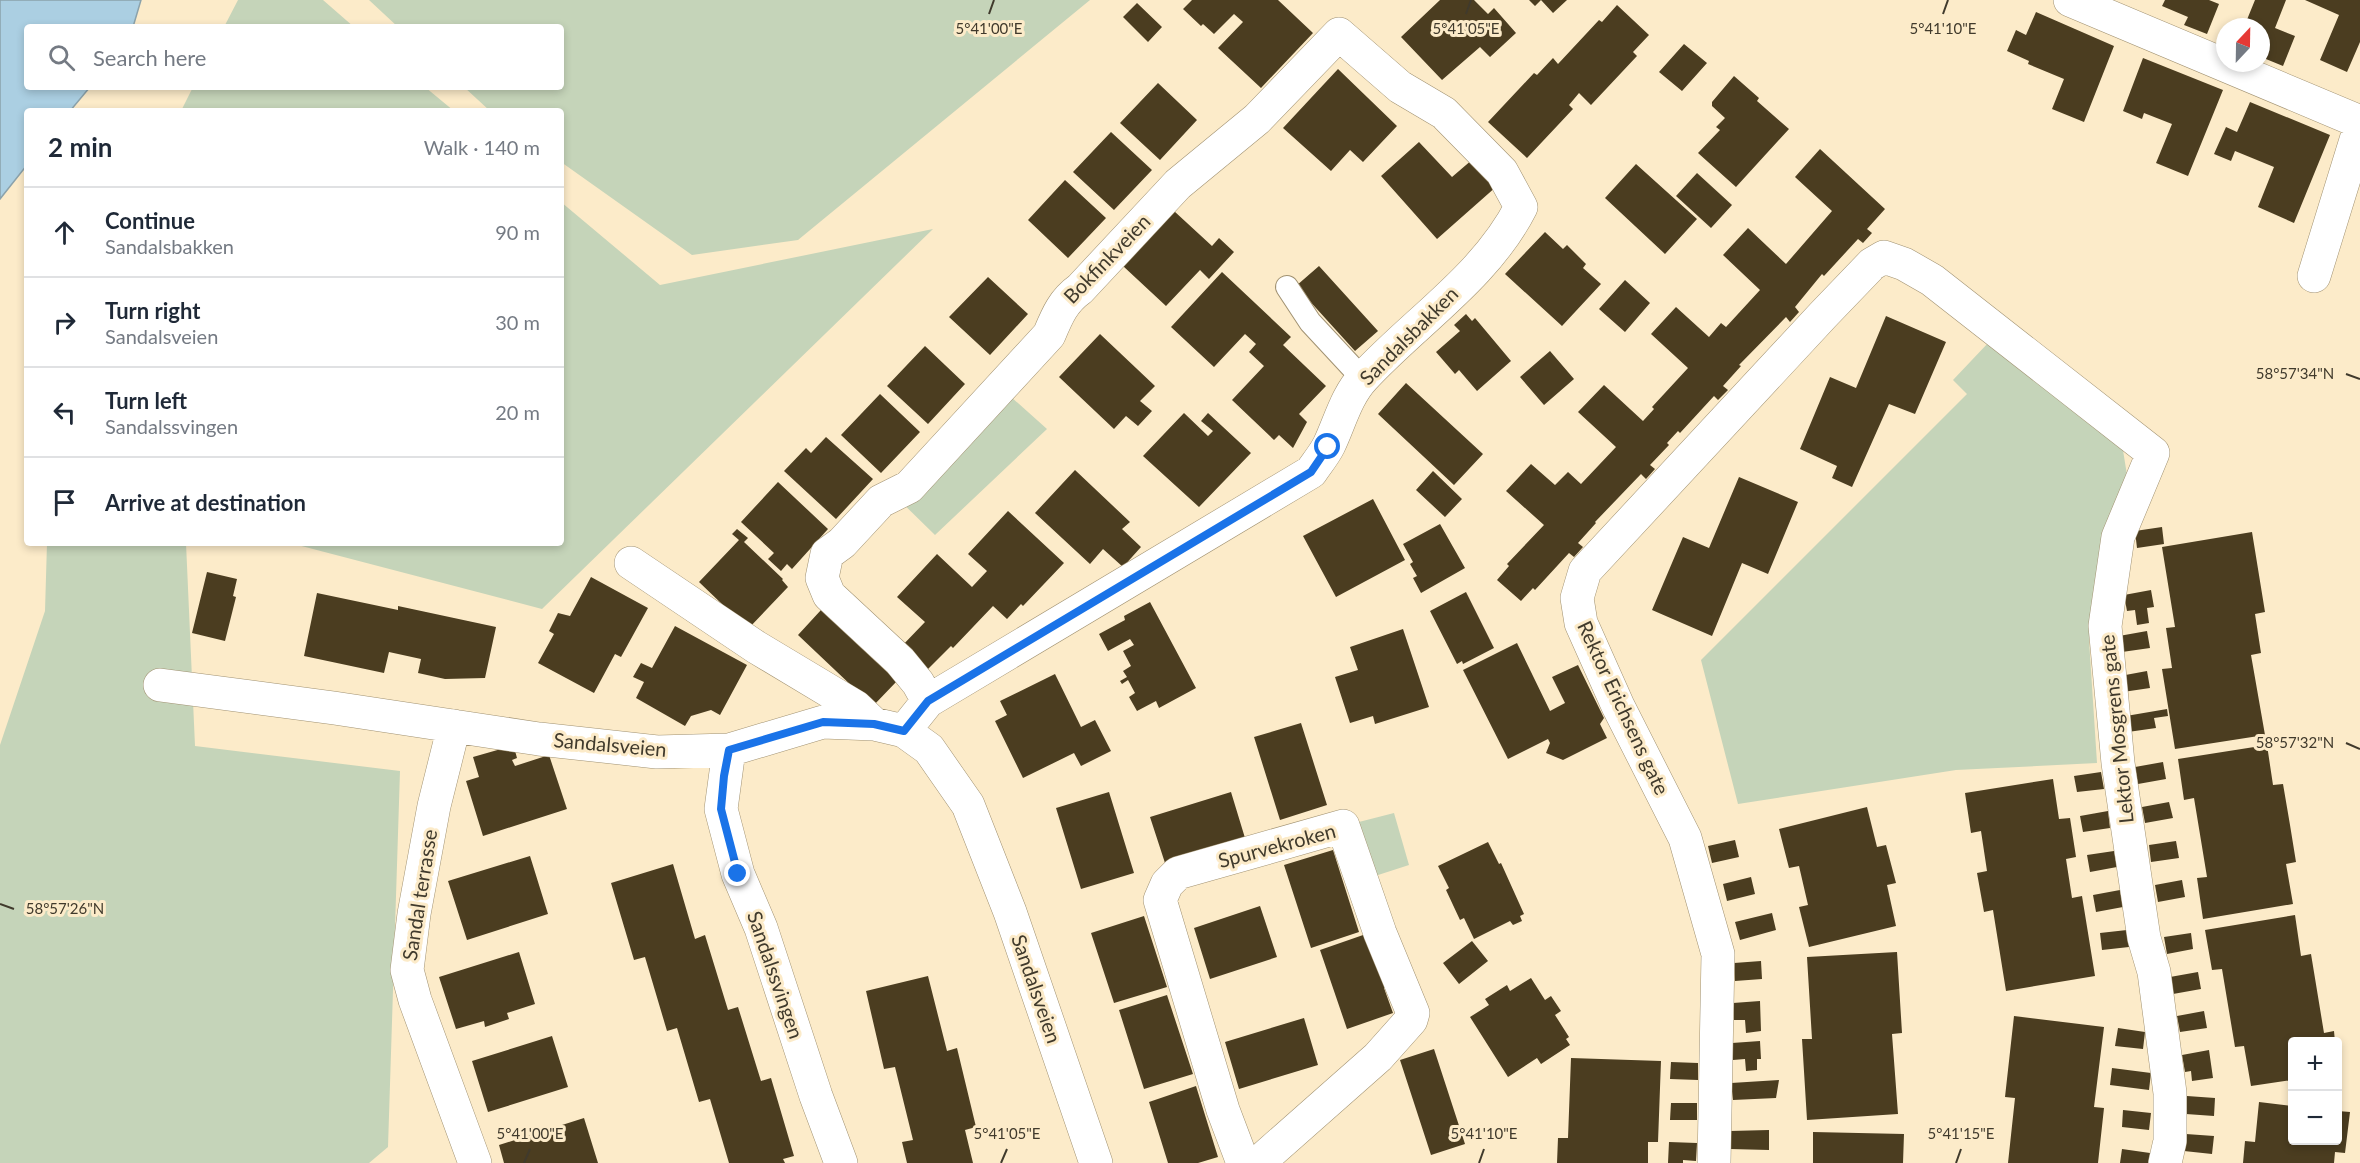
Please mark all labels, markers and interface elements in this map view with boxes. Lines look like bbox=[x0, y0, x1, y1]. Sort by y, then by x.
north arrow bbox=[2216, 18, 2270, 72]
text: 5°41'00"E bbox=[956, 19, 1023, 37]
text: 5°41'05"E bbox=[1433, 19, 1500, 37]
text: 5°41'10"E bbox=[1910, 19, 1977, 37]
search box bbox=[24, 24, 564, 90]
icon: search bbox=[45, 41, 78, 74]
text: Search here bbox=[93, 44, 206, 71]
text: 2 min bbox=[48, 131, 112, 163]
text: Walk · 140 m bbox=[424, 135, 540, 159]
text: Continue bbox=[105, 207, 195, 234]
street label: Bokfinkveien bbox=[1058, 209, 1155, 308]
icon: ahead bbox=[48, 216, 81, 249]
text: 90 m bbox=[495, 220, 540, 244]
text: Sandalsbakken bbox=[105, 234, 234, 258]
street label: Sandalsbakken bbox=[1354, 281, 1462, 389]
text: Turn right bbox=[105, 297, 200, 324]
icon: right bbox=[48, 306, 81, 339]
text: 30 m bbox=[495, 310, 540, 334]
text: Sandalsveien bbox=[105, 324, 218, 348]
text: 58°57'34"N bbox=[2256, 364, 2334, 382]
text: Turn left bbox=[105, 387, 187, 414]
icon: left bbox=[48, 396, 81, 429]
text: 20 m bbox=[495, 400, 540, 424]
text: Sandalssvingen bbox=[105, 414, 238, 438]
route start bbox=[1314, 433, 1340, 459]
icon: arrive bbox=[48, 486, 81, 519]
text: Arrive at destination bbox=[105, 489, 306, 516]
street label: Rektor Erichsens gate bbox=[1573, 617, 1675, 798]
street label: Lektor Mosgrens gate bbox=[2094, 634, 2138, 825]
street label: Sandalsveien bbox=[553, 727, 668, 761]
text: 58°57'32"N bbox=[2256, 733, 2334, 751]
street label: Spurvekroken bbox=[1215, 818, 1338, 872]
street label: Sandal terrasse bbox=[397, 827, 441, 962]
route end bbox=[724, 860, 750, 886]
text: 58°57'26"N bbox=[26, 899, 104, 917]
street label: Sandalssvingen bbox=[743, 908, 809, 1042]
street label: Sandalsveien bbox=[1007, 931, 1067, 1046]
map controls bbox=[2288, 1037, 2342, 1145]
button: + bbox=[2288, 1037, 2342, 1091]
button: − bbox=[2288, 1091, 2342, 1145]
text: 5°41'00"E bbox=[497, 1124, 564, 1142]
text: 5°41'05"E bbox=[974, 1124, 1041, 1142]
text: 5°41'10"E bbox=[1451, 1124, 1518, 1142]
text: 5°41'15"E bbox=[1928, 1124, 1995, 1142]

